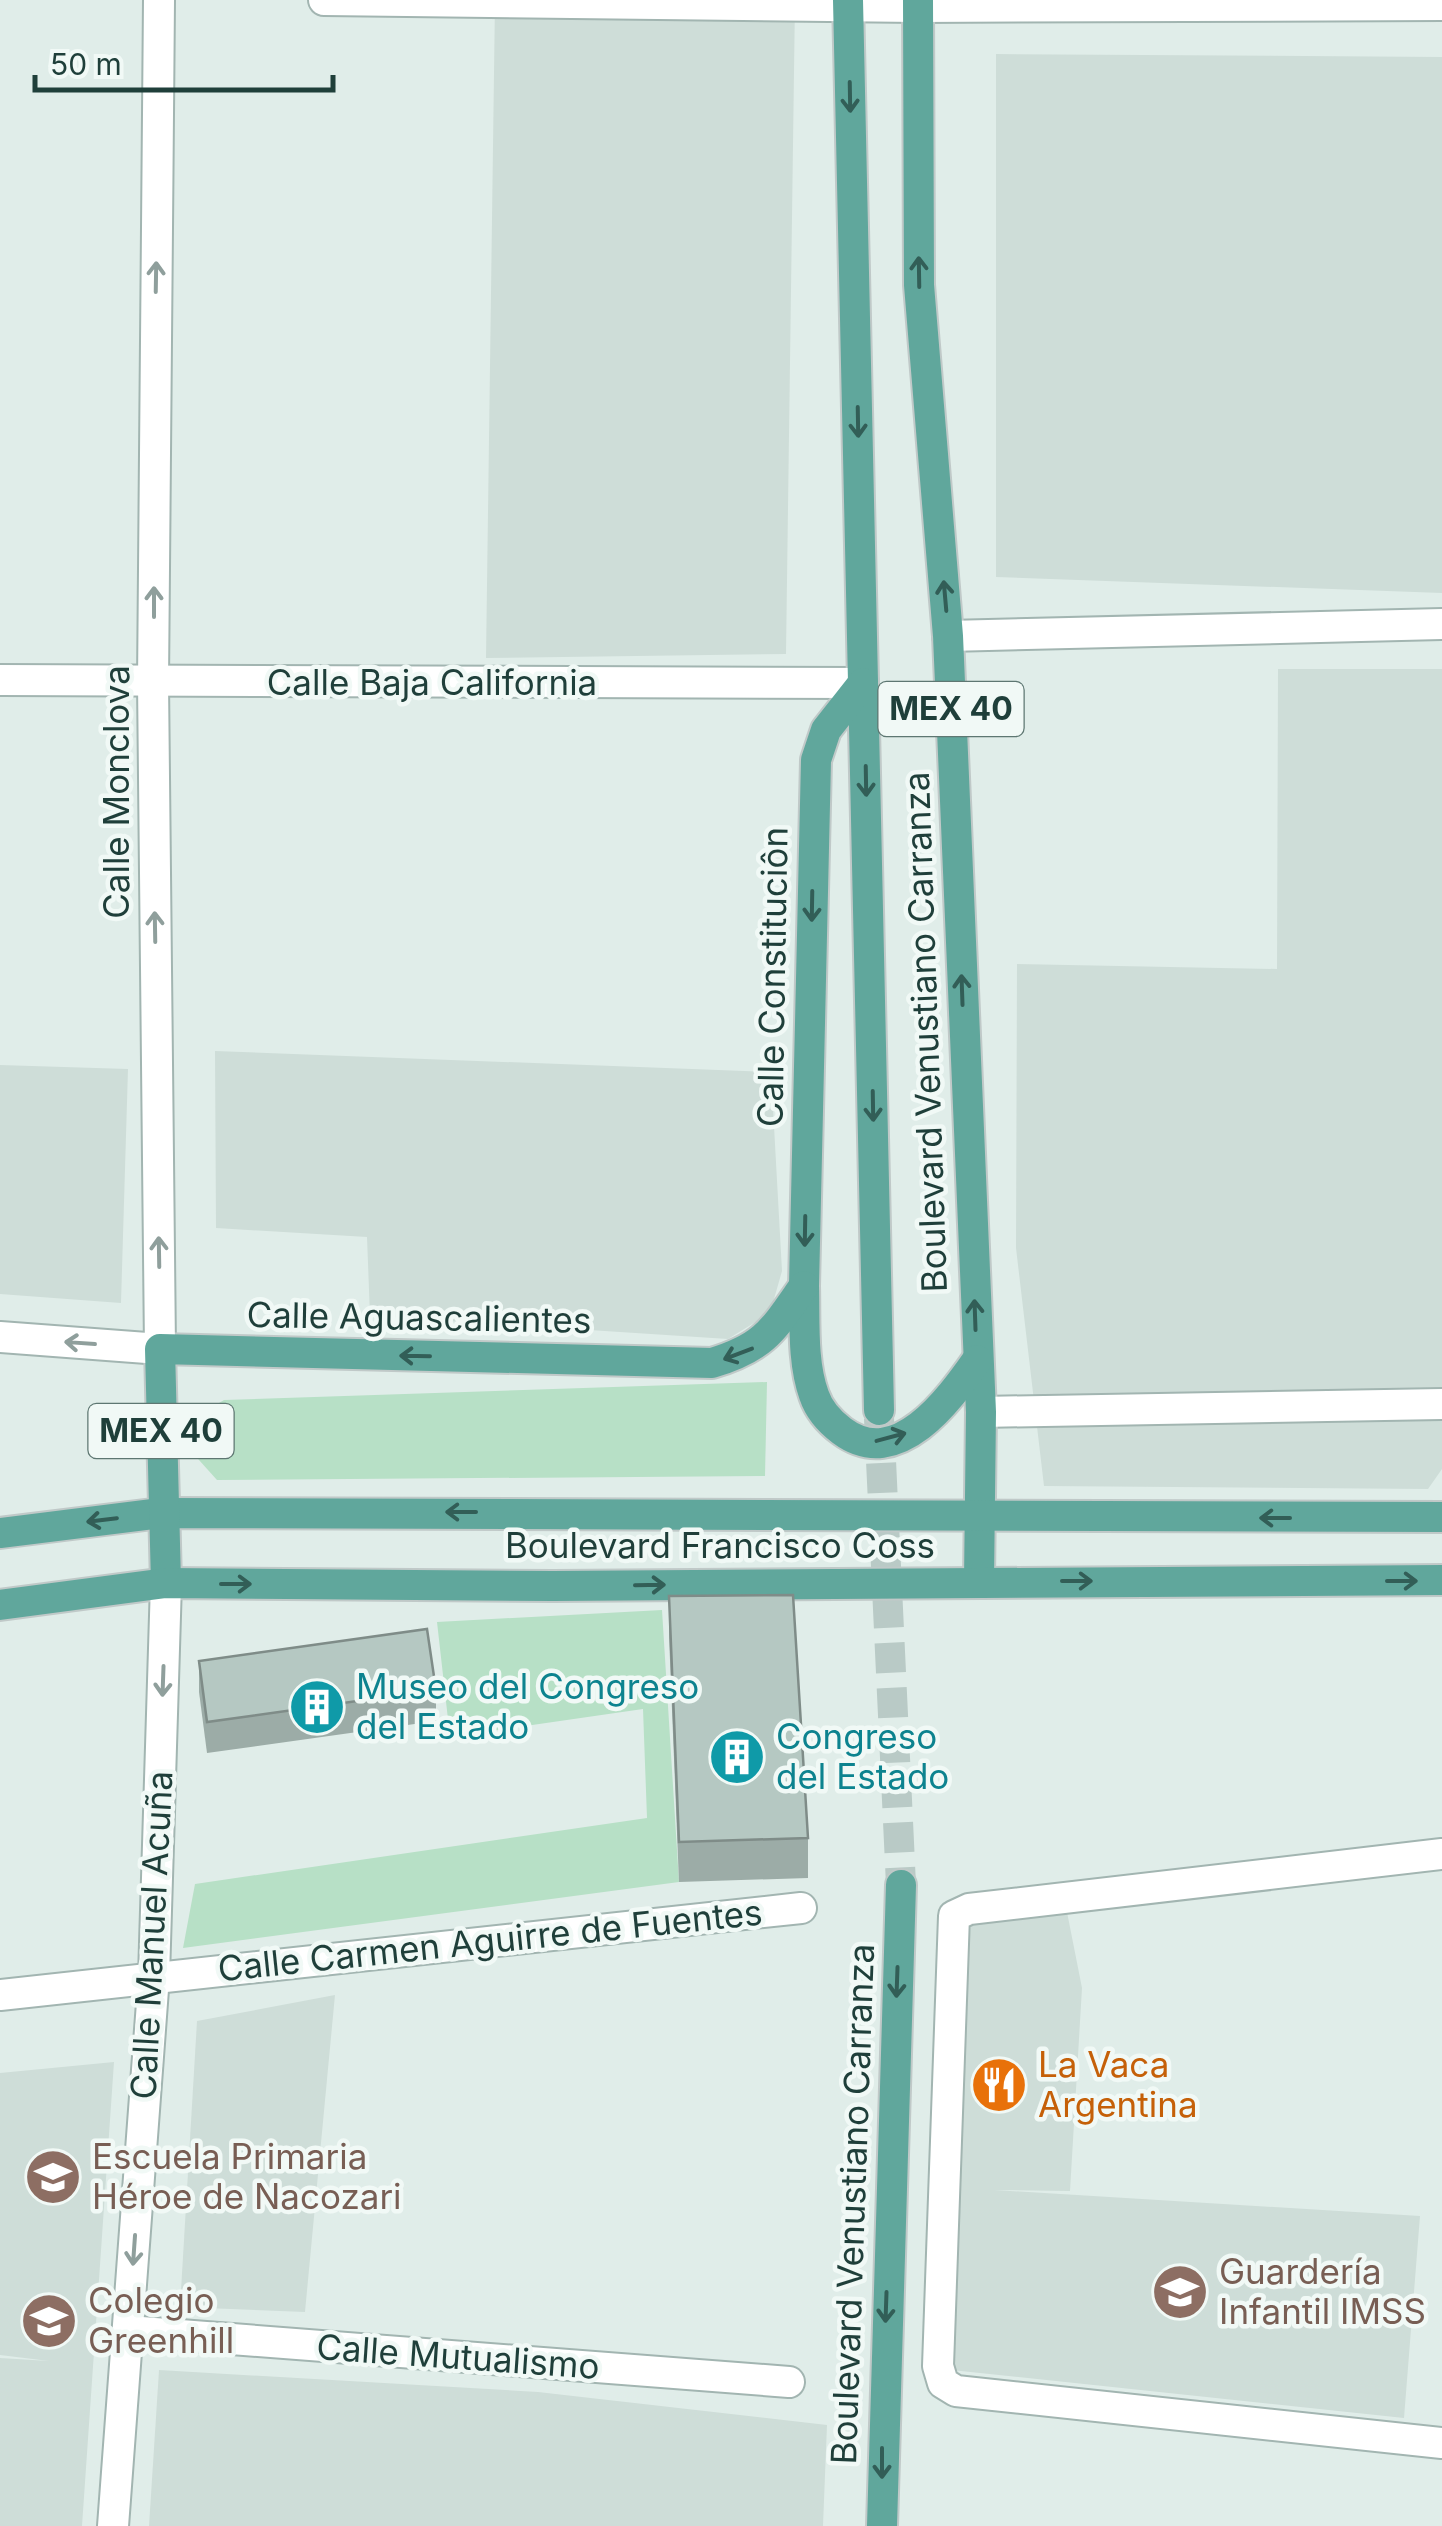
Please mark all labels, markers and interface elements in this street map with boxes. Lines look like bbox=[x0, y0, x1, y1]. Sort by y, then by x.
scale bar bbox=[35, 30, 332, 92]
text: 50 m bbox=[50, 46, 122, 82]
one-way arrow bbox=[841, 81, 860, 113]
one-way arrow bbox=[910, 256, 928, 288]
one-way arrow bbox=[146, 261, 166, 294]
one-way arrow bbox=[848, 406, 867, 438]
one-way arrow bbox=[935, 580, 954, 612]
one-way arrow bbox=[144, 586, 163, 618]
street label: Calle Baja California bbox=[267, 661, 597, 703]
street label: Calle Monclova bbox=[95, 665, 137, 919]
road number: MEX 40 bbox=[878, 682, 1024, 736]
one-way arrow bbox=[856, 764, 876, 796]
street label: Boulevard Venustiano Carranza bbox=[895, 771, 955, 1293]
street label: Calle Constituciôn bbox=[748, 826, 796, 1127]
one-way arrow bbox=[802, 890, 821, 922]
one-way arrow bbox=[146, 911, 165, 943]
one-way arrow bbox=[952, 975, 971, 1007]
one-way arrow bbox=[863, 1089, 882, 1121]
one-way arrow bbox=[795, 1215, 814, 1247]
one-way arrow bbox=[150, 1236, 168, 1268]
street label: Calle Aguascalientes bbox=[246, 1293, 592, 1341]
one-way arrow bbox=[965, 1299, 984, 1331]
one-way arrow bbox=[64, 1333, 96, 1352]
one-way arrow bbox=[399, 1346, 431, 1365]
one-way arrow bbox=[723, 1346, 754, 1364]
road number: MEX 40 bbox=[89, 1404, 234, 1458]
one-way arrow bbox=[875, 1427, 907, 1445]
one-way arrow bbox=[446, 1502, 478, 1522]
one-way arrow bbox=[1259, 1508, 1292, 1528]
one-way arrow bbox=[86, 1511, 118, 1530]
street label: Boulevard Francisco Coss bbox=[505, 1524, 935, 1566]
one-way arrow bbox=[1385, 1571, 1417, 1590]
one-way arrow bbox=[1060, 1572, 1092, 1590]
one-way arrow bbox=[220, 1574, 252, 1593]
one-way arrow bbox=[634, 1576, 666, 1594]
one-way arrow bbox=[153, 1664, 172, 1696]
place label: Museo del Congreso del Estado bbox=[356, 1665, 699, 1747]
building icon: Museo del Congreso del Estado bbox=[287, 1677, 347, 1737]
place label: Congreso del Estado bbox=[776, 1715, 949, 1797]
building icon: Congreso del Estado bbox=[707, 1727, 767, 1787]
street label: Calle Manuel Acuña bbox=[121, 1770, 181, 2100]
street label: Calle Carmen Aguirre de Fuentes bbox=[216, 1891, 764, 1989]
street label: Boulevard Venustiano Carranza bbox=[822, 1943, 882, 2465]
one-way arrow bbox=[888, 1966, 907, 1998]
place label: La Vaca Argentina bbox=[1038, 2043, 1198, 2125]
restaurant icon: La Vaca Argentina bbox=[969, 2055, 1029, 2115]
place label: Escuela Primaria Héroe de Nacozari bbox=[92, 2135, 402, 2217]
school or university icon: Escuela Primaria Héroe de Nacozari bbox=[23, 2147, 83, 2207]
one-way arrow bbox=[124, 2233, 143, 2265]
place label: Guardería Infantil IMSS bbox=[1219, 2250, 1426, 2332]
school or university icon: Guardería Infantil IMSS bbox=[1150, 2262, 1210, 2322]
place label: Colegio Greenhill bbox=[88, 2279, 234, 2361]
one-way arrow bbox=[876, 2290, 895, 2322]
school or university icon: Colegio Greenhill bbox=[19, 2291, 79, 2351]
street label: Calle Mutualismo bbox=[315, 2325, 601, 2387]
one-way arrow bbox=[872, 2446, 892, 2479]

